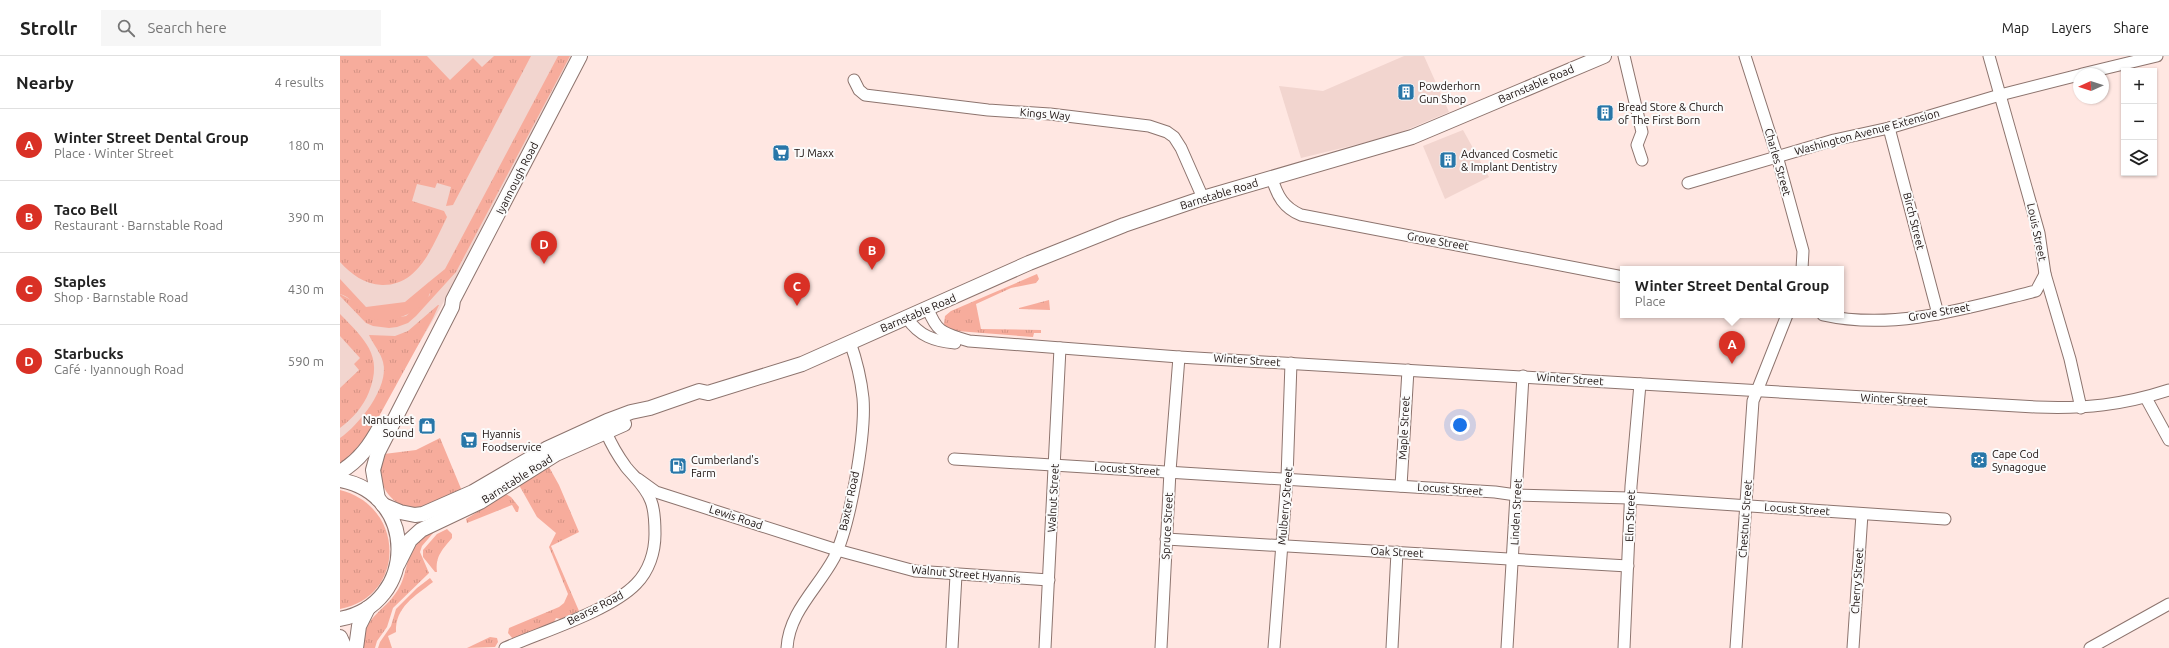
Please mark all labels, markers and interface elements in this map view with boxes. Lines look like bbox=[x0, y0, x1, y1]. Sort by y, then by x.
search box bbox=[101, 10, 381, 46]
text: Strollr bbox=[20, 17, 77, 39]
icon: search bbox=[115, 17, 137, 39]
text: Search here bbox=[147, 19, 227, 36]
text: Map bbox=[2002, 20, 2029, 36]
text: Layers bbox=[2051, 20, 2091, 36]
text: Share bbox=[2113, 20, 2149, 36]
street label: Barnstable Road bbox=[1496, 63, 1576, 105]
north arrow bbox=[2073, 68, 2109, 104]
map controls bbox=[2121, 68, 2157, 176]
button: + bbox=[2121, 68, 2157, 104]
text: Nearby bbox=[16, 73, 74, 92]
text: 4 results bbox=[274, 75, 324, 89]
place label: Powderhorn Gun Shop bbox=[1419, 80, 1480, 105]
building icon: Powderhorn Gun Shop bbox=[1396, 82, 1416, 102]
place label: Bread Store & Church of The First Born bbox=[1618, 101, 1724, 126]
building icon: Bread Store & Church of The First Born bbox=[1595, 103, 1615, 123]
button: − bbox=[2121, 104, 2157, 140]
street label: Kings Way bbox=[1019, 106, 1071, 122]
street label: Washington Avenue Extension bbox=[1793, 107, 1941, 157]
street label: Charles Street bbox=[1763, 127, 1794, 198]
text: Winter Street Dental Group bbox=[54, 129, 249, 146]
text: A bbox=[24, 138, 34, 152]
text: 180 m bbox=[288, 138, 324, 152]
street label: Iyannough Road bbox=[494, 140, 540, 216]
button: layers bbox=[2121, 140, 2157, 176]
supermarket icon: TJ Maxx bbox=[771, 143, 791, 163]
text: Place · Winter Street bbox=[54, 146, 174, 160]
place label: TJ Maxx bbox=[794, 147, 834, 159]
place label: Advanced Cosmetic & Implant Dentistry bbox=[1461, 148, 1558, 173]
building icon: Advanced Cosmetic & Implant Dentistry bbox=[1438, 150, 1458, 170]
street label: Barnstable Road bbox=[1178, 176, 1260, 212]
street label: Birch Street bbox=[1901, 191, 1927, 251]
text: Taco Bell bbox=[54, 201, 118, 218]
street label: Louis Street bbox=[2025, 202, 2049, 263]
text: B bbox=[25, 210, 33, 224]
text: 390 m bbox=[288, 210, 324, 224]
text: Restaurant · Barnstable Road bbox=[54, 218, 223, 232]
street label: Grove Street bbox=[1406, 230, 1470, 252]
pin: D bbox=[531, 231, 557, 264]
pin: B bbox=[859, 237, 885, 270]
popup bbox=[1620, 266, 1844, 318]
text: Staples bbox=[54, 273, 106, 290]
pin: C bbox=[784, 273, 810, 306]
text: Winter Street Dental Group bbox=[1635, 277, 1829, 294]
text: C bbox=[25, 282, 33, 296]
text: 430 m bbox=[288, 282, 324, 296]
text: Shop · Barnstable Road bbox=[54, 290, 188, 304]
street label: Barnstable Road bbox=[878, 292, 958, 334]
text: Place bbox=[1635, 294, 1666, 308]
street label: Grove Street bbox=[1907, 301, 1971, 323]
pin: A bbox=[1719, 331, 1745, 364]
text: Starbucks bbox=[54, 345, 124, 362]
street label: Winter Street bbox=[1213, 352, 1282, 368]
text: D bbox=[24, 354, 34, 368]
text: 590 m bbox=[288, 354, 324, 368]
text: Café · Iyannough Road bbox=[54, 362, 184, 376]
street label: Winter Street bbox=[1536, 371, 1605, 387]
street label: Winter Street bbox=[1860, 391, 1929, 407]
street label: Maple Street bbox=[1396, 395, 1412, 460]
place label: Nantucket Sound bbox=[363, 414, 415, 439]
your location bbox=[1450, 415, 1470, 435]
shop icon: Nantucket Sound bbox=[417, 416, 437, 436]
place label: Hyannis Foodservice bbox=[482, 428, 542, 453]
supermarket icon: Hyannis Foodservice bbox=[459, 430, 479, 450]
place label: Cape Cod Synagogue bbox=[1992, 448, 2046, 473]
synagogue icon: Cape Cod Synagogue bbox=[1969, 450, 1989, 470]
street label: Barnstable Road bbox=[479, 452, 555, 506]
place label: Cumberland's Farm bbox=[691, 454, 759, 479]
fuel station icon: Cumberland's Farm bbox=[668, 456, 688, 476]
street label: Locust Street bbox=[1094, 461, 1161, 477]
street label: Walnut Street bbox=[1045, 463, 1061, 533]
street label: Mulberry Street bbox=[1276, 466, 1294, 546]
street label: Baxter Road bbox=[837, 470, 861, 532]
street label: Linden Street bbox=[1508, 478, 1524, 546]
street label: Chestnut Street bbox=[1736, 479, 1754, 558]
street label: Locust Street bbox=[1417, 481, 1484, 497]
street label: Elm Street bbox=[1623, 489, 1637, 542]
street label: Spruce Street bbox=[1159, 492, 1175, 560]
street label: Locust Street bbox=[1764, 501, 1831, 517]
street label: Lewis Road bbox=[708, 503, 764, 531]
street label: Oak Street bbox=[1370, 545, 1424, 559]
street label: Cherry Street bbox=[1849, 547, 1865, 614]
street label: Walnut Street Hyannis bbox=[911, 563, 1021, 585]
street label: Bearse Road bbox=[565, 589, 625, 627]

